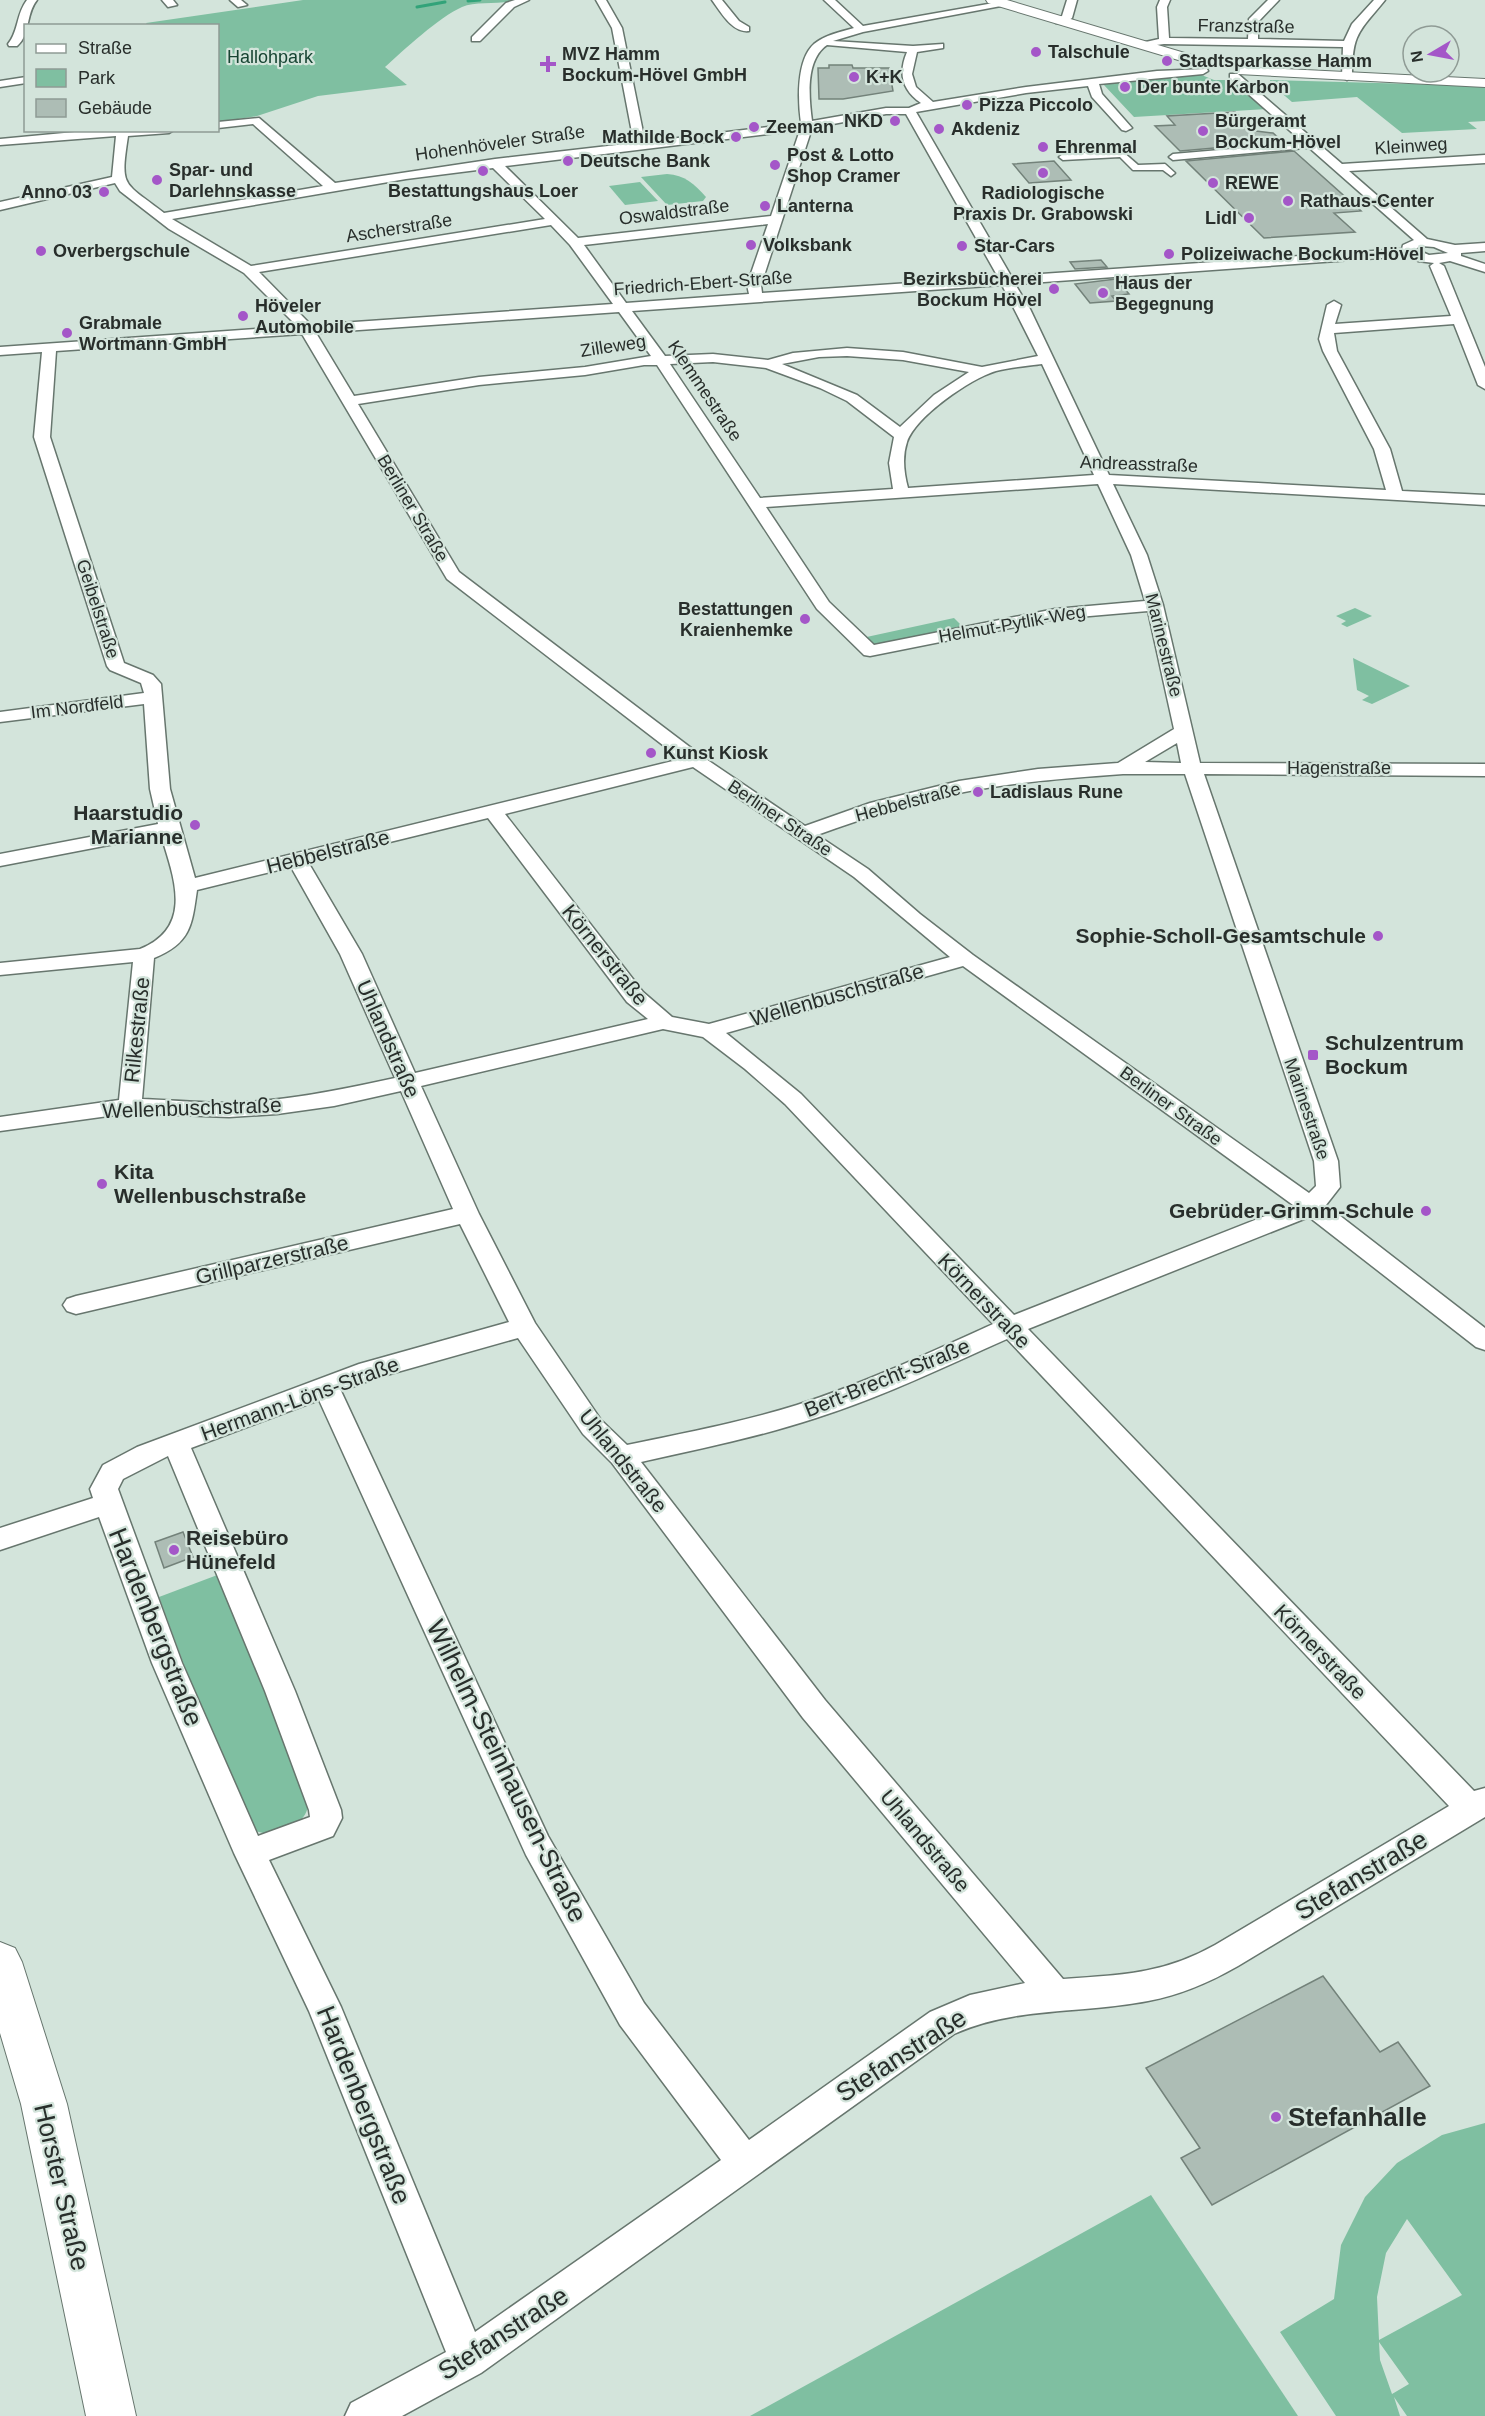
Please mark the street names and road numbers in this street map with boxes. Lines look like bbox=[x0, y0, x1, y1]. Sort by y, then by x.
street label: Franzstraße bbox=[1197, 15, 1295, 37]
street label: Hohenhöveler Straße bbox=[414, 121, 586, 165]
street label: Kleinweg bbox=[1374, 133, 1448, 159]
street label: Oswaldstraße bbox=[618, 195, 730, 229]
street label: Ascherstraße bbox=[345, 210, 453, 246]
street label: Friedrich-Ebert-Straße bbox=[613, 267, 793, 299]
street label: Zilleweg bbox=[579, 331, 647, 361]
street label: Klemmestraße bbox=[664, 337, 746, 445]
street label: Berliner Straße bbox=[373, 451, 453, 565]
street label: Andreasstraße bbox=[1080, 452, 1198, 476]
street label: Geibelstraße bbox=[73, 557, 123, 661]
street label: Marinestraße bbox=[1141, 591, 1187, 699]
street label: Helmut-Pytlik-Weg bbox=[937, 601, 1087, 647]
street label: Im Nordfeld bbox=[30, 691, 124, 723]
street label: Hagenstraße bbox=[1287, 758, 1391, 778]
street label: Berliner Straße bbox=[724, 776, 836, 860]
street label: Hebbelstraße bbox=[853, 778, 963, 826]
street label: Hebbelstraße bbox=[264, 825, 392, 878]
street label: Körnerstraße bbox=[558, 900, 653, 1010]
street label: Wellenbuschstraße bbox=[747, 959, 926, 1030]
street label: Rilkestraße bbox=[120, 976, 153, 1084]
street label: Uhlandstraße bbox=[352, 977, 425, 1101]
street label: Marinestraße bbox=[1280, 1056, 1334, 1162]
street label: Berliner Straße bbox=[1116, 1062, 1226, 1150]
street label: Wellenbuschstraße bbox=[102, 1093, 282, 1122]
street label: Grillparzerstraße bbox=[193, 1231, 351, 1288]
street label: Körnerstraße bbox=[934, 1249, 1035, 1353]
street label: Bert-Brecht-Straße bbox=[801, 1334, 973, 1421]
street label: Hermann-Löns-Straße bbox=[198, 1352, 402, 1445]
street label: Uhlandstraße bbox=[575, 1404, 672, 1517]
street label: Hardenbergstraße bbox=[103, 1524, 209, 1730]
street label: Körnerstraße bbox=[1270, 1600, 1371, 1704]
street label: Wilhelm-Steinhausen-Straße bbox=[421, 1615, 593, 1927]
street label: Uhlandstraße bbox=[876, 1785, 975, 1896]
street label: Stefanstraße bbox=[1289, 1824, 1433, 1926]
street label: Hardenbergstraße bbox=[311, 2002, 417, 2208]
street label: Stefanstraße bbox=[830, 2002, 972, 2108]
street label: Horster Straße bbox=[28, 2101, 96, 2273]
street label: Stefanstraße bbox=[432, 2280, 574, 2386]

